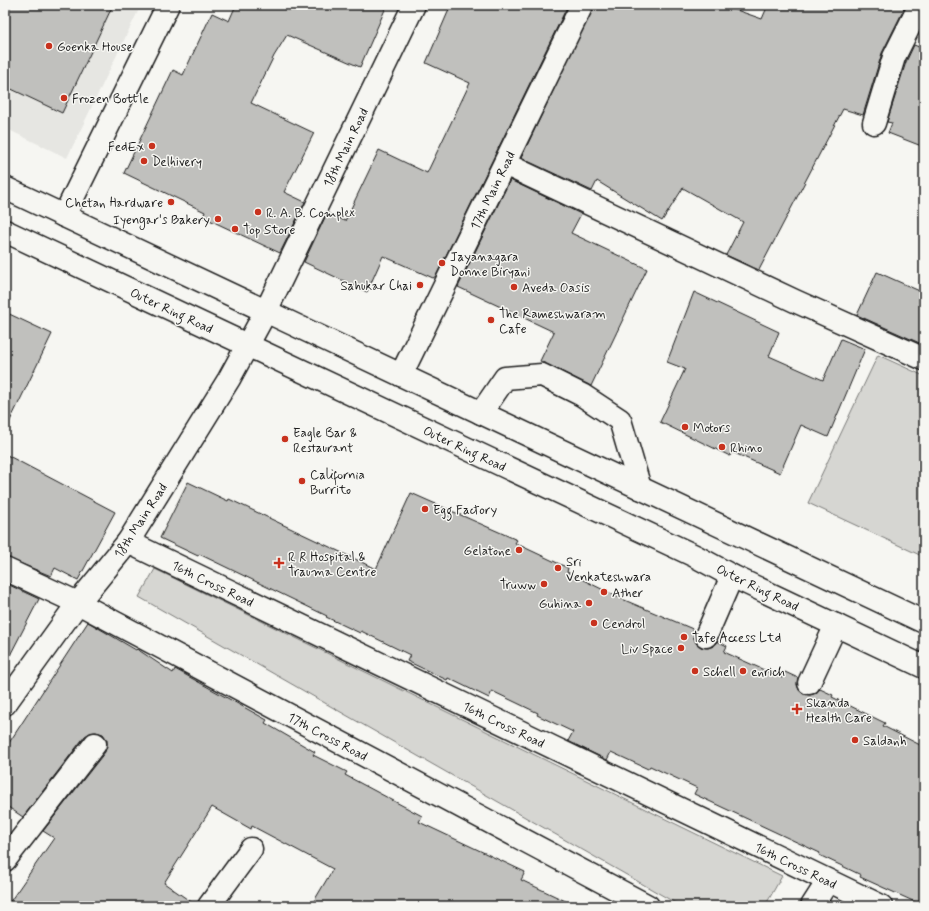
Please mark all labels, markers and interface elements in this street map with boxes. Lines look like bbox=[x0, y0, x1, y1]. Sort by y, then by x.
place label: Goenka House bbox=[57, 39, 133, 56]
marker: Goenka House bbox=[44, 41, 54, 51]
place label: Frozen Bottle bbox=[72, 91, 149, 108]
marker: Frozen Bottle bbox=[59, 93, 69, 103]
street label: 18th Main Road bbox=[320, 105, 373, 190]
place label: FedEx bbox=[108, 139, 144, 156]
marker: FedEx bbox=[147, 141, 157, 151]
street label: 17th Main Road bbox=[467, 149, 520, 233]
place label: Delhivery bbox=[152, 154, 202, 171]
marker: Delhivery bbox=[139, 156, 149, 166]
place label: Chetan Hardware bbox=[65, 195, 163, 212]
marker: Chetan Hardware bbox=[166, 197, 176, 207]
place label: R. A. B. Complex bbox=[266, 205, 355, 222]
marker: R. A. B. Complex bbox=[253, 207, 263, 217]
place label: Iyengar's Bakery bbox=[113, 212, 210, 230]
marker: Iyengar's Bakery bbox=[213, 214, 223, 224]
place label: Top Store bbox=[243, 222, 295, 239]
marker: Top Store bbox=[230, 224, 240, 234]
place label: Jayanagara Donne Biryani bbox=[450, 249, 530, 281]
marker: Jayanagara Donne Biryani bbox=[437, 258, 447, 268]
place label: Sahukar Chai bbox=[340, 278, 412, 295]
marker: Sahukar Chai bbox=[415, 280, 425, 290]
place label: Aveda Oasis bbox=[522, 280, 590, 297]
marker: Aveda Oasis bbox=[509, 282, 519, 292]
street label: Outer Ring Road bbox=[126, 285, 216, 340]
place label: The Rameshwaram Cafe bbox=[499, 306, 606, 338]
marker: The Rameshwaram Cafe bbox=[486, 315, 496, 325]
place label: Motors bbox=[693, 420, 731, 437]
marker: Motors bbox=[680, 422, 690, 432]
street label: Outer Ring Road bbox=[419, 423, 509, 478]
place label: Eagle Bar & Restaurant bbox=[293, 425, 357, 457]
marker: Eagle Bar & Restaurant bbox=[280, 434, 290, 444]
place label: Rhino bbox=[730, 440, 762, 457]
marker: Rhino bbox=[717, 442, 727, 452]
place label: California Burrito bbox=[310, 467, 365, 499]
marker: California Burrito bbox=[297, 476, 307, 486]
street label: 18th Main Road bbox=[111, 480, 172, 561]
place label: Egg Factory bbox=[433, 502, 497, 521]
marker: Egg Factory bbox=[420, 504, 430, 514]
place label: Gelatone bbox=[464, 543, 511, 560]
marker: Gelatone bbox=[514, 545, 524, 555]
place label: R R Hospital & Trauma Centre bbox=[288, 549, 376, 581]
place label: Sri Venkateshwara bbox=[566, 554, 651, 586]
street label: 16th Cross Road bbox=[169, 557, 256, 611]
marker: R R Hospital & Trauma Centre bbox=[273, 557, 285, 569]
street label: Outer Ring Road bbox=[712, 561, 801, 617]
marker: Sri Venkateshwara bbox=[553, 563, 563, 573]
place label: Truww bbox=[500, 577, 536, 594]
marker: Truww bbox=[539, 579, 549, 589]
place label: Ather bbox=[612, 585, 644, 602]
marker: Ather bbox=[599, 587, 609, 597]
place label: Guhina bbox=[539, 596, 581, 613]
marker: Guhina bbox=[584, 598, 594, 608]
place label: Cendrol bbox=[602, 616, 645, 633]
marker: Cendrol bbox=[589, 618, 599, 628]
place label: Tafe Access Ltd bbox=[692, 630, 781, 647]
marker: Tafe Access Ltd bbox=[679, 632, 689, 642]
place label: Liv Space bbox=[621, 641, 673, 658]
marker: Liv Space bbox=[676, 643, 686, 653]
place label: Schell bbox=[703, 664, 736, 681]
place label: enrich bbox=[751, 664, 785, 681]
marker: Schell bbox=[690, 666, 700, 676]
marker: enrich bbox=[738, 666, 748, 676]
place label: Skanda Health Care bbox=[806, 695, 872, 727]
street label: 16th Cross Road bbox=[460, 698, 547, 752]
marker: Skanda Health Care bbox=[791, 703, 803, 715]
street label: 17th Cross Road bbox=[284, 709, 370, 766]
place label: Saldanh bbox=[863, 733, 907, 750]
marker: Saldanh bbox=[850, 735, 860, 745]
street label: 16th Cross Road bbox=[752, 839, 839, 893]

